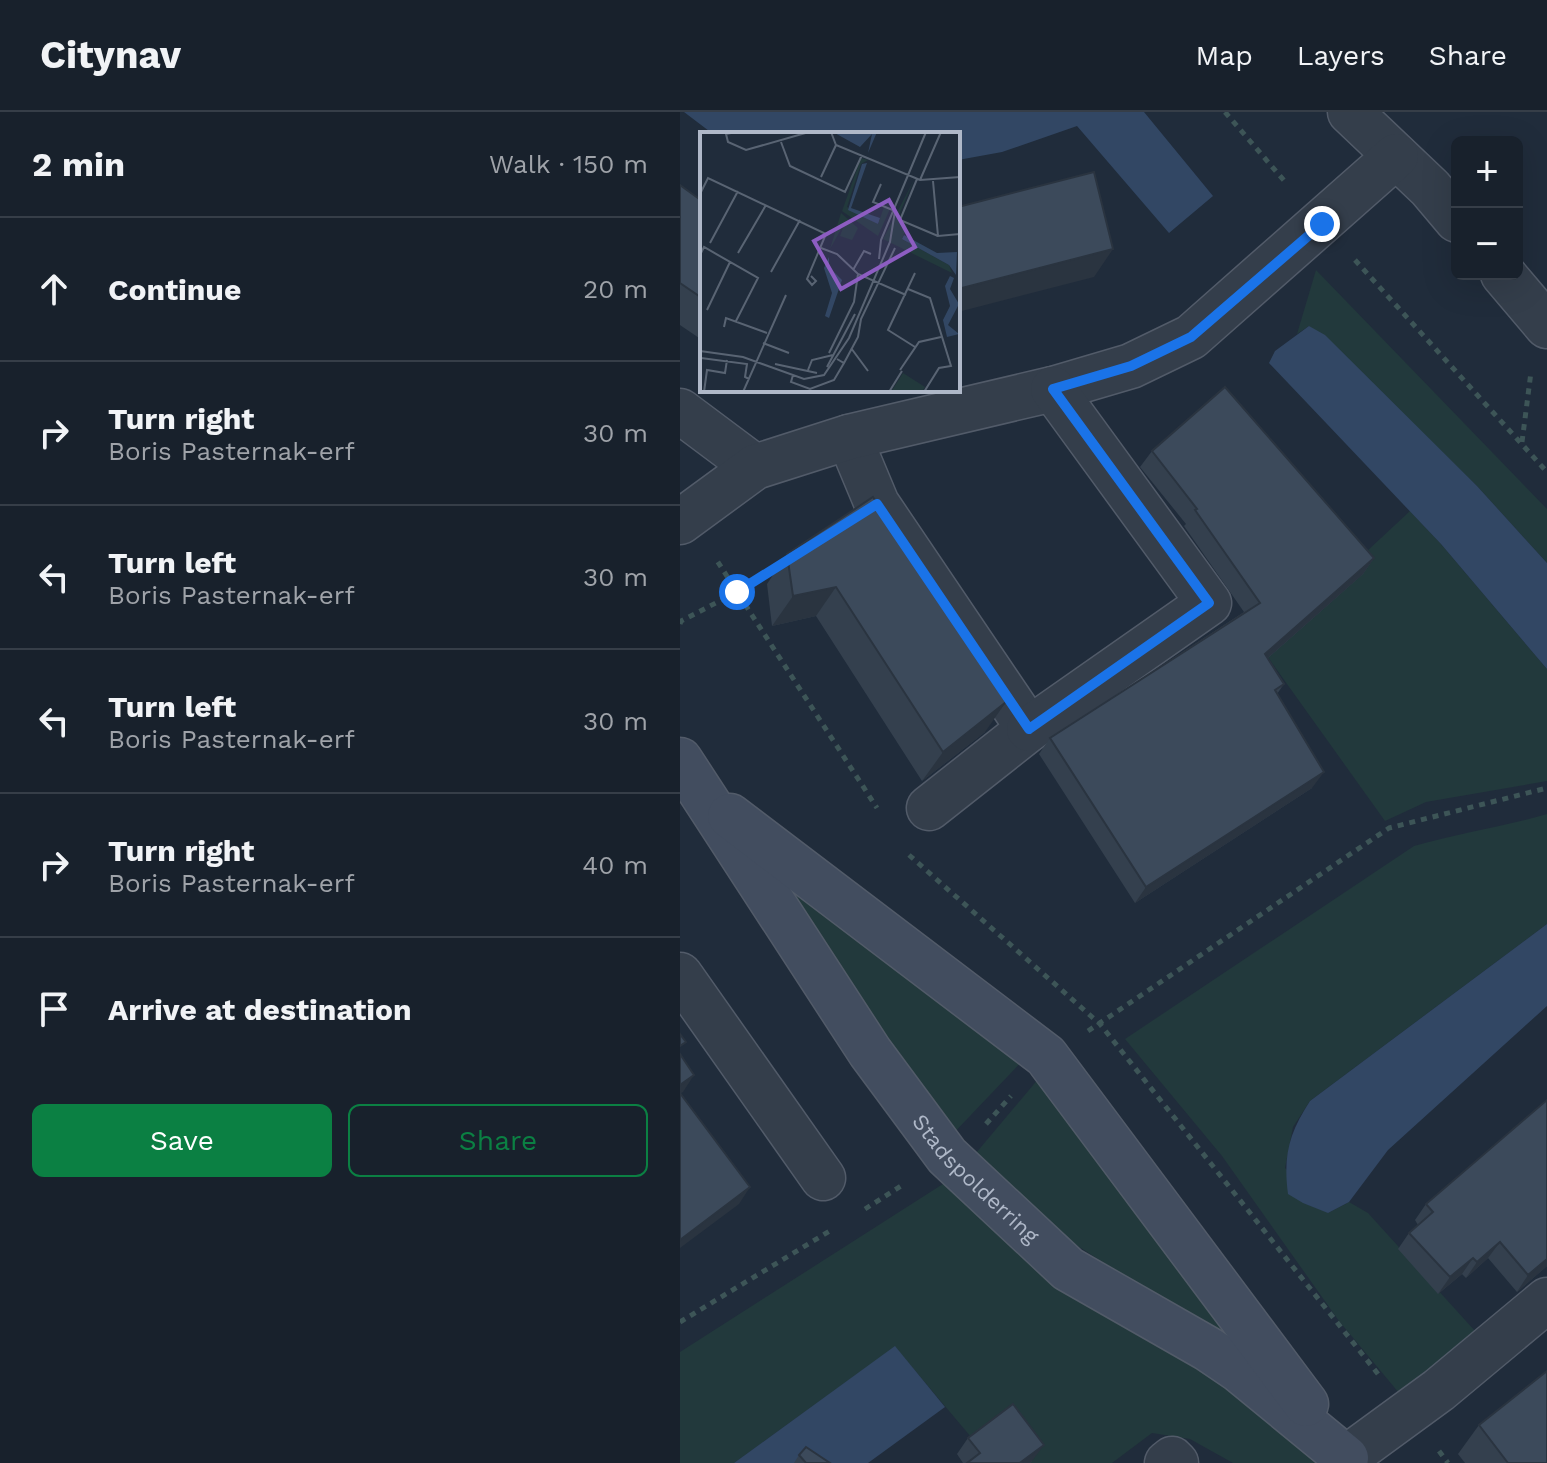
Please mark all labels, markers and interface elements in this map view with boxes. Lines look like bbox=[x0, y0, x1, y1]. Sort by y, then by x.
text: Citynav bbox=[40, 33, 181, 77]
text: Map bbox=[1196, 39, 1253, 72]
text: Layers bbox=[1297, 39, 1385, 72]
text: Share bbox=[1429, 39, 1507, 72]
inset map bbox=[700, 132, 960, 392]
map controls bbox=[1451, 136, 1523, 280]
button: + bbox=[1451, 136, 1523, 208]
text: 2 min bbox=[32, 144, 125, 184]
text: Walk · 150 m bbox=[489, 149, 648, 179]
route end bbox=[1304, 206, 1340, 242]
button: − bbox=[1451, 208, 1523, 280]
icon: ahead bbox=[32, 267, 76, 311]
text: Continue bbox=[108, 272, 241, 307]
text: 20 m bbox=[583, 274, 648, 304]
text: Turn right bbox=[108, 401, 254, 436]
icon: right bbox=[32, 411, 76, 455]
text: 30 m bbox=[583, 418, 648, 448]
text: Boris Pasternak-erf bbox=[108, 436, 355, 466]
text: Turn left bbox=[108, 545, 236, 580]
icon: left bbox=[32, 555, 76, 599]
text: 30 m bbox=[583, 562, 648, 592]
route start bbox=[719, 574, 755, 610]
text: Boris Pasternak-erf bbox=[108, 580, 355, 610]
text: Turn left bbox=[108, 689, 236, 724]
icon: left bbox=[32, 699, 76, 743]
text: 30 m bbox=[583, 706, 648, 736]
text: Boris Pasternak-erf bbox=[108, 724, 355, 754]
text: Turn right bbox=[108, 833, 254, 868]
icon: right bbox=[32, 843, 76, 887]
text: 40 m bbox=[582, 850, 648, 880]
text: Boris Pasternak-erf bbox=[108, 868, 355, 898]
icon: arrive bbox=[32, 987, 76, 1031]
text: Arrive at destination bbox=[108, 992, 412, 1027]
button: Save bbox=[32, 1104, 332, 1177]
button: Share bbox=[348, 1104, 648, 1177]
street label: Stadspolderring bbox=[907, 1109, 1044, 1249]

